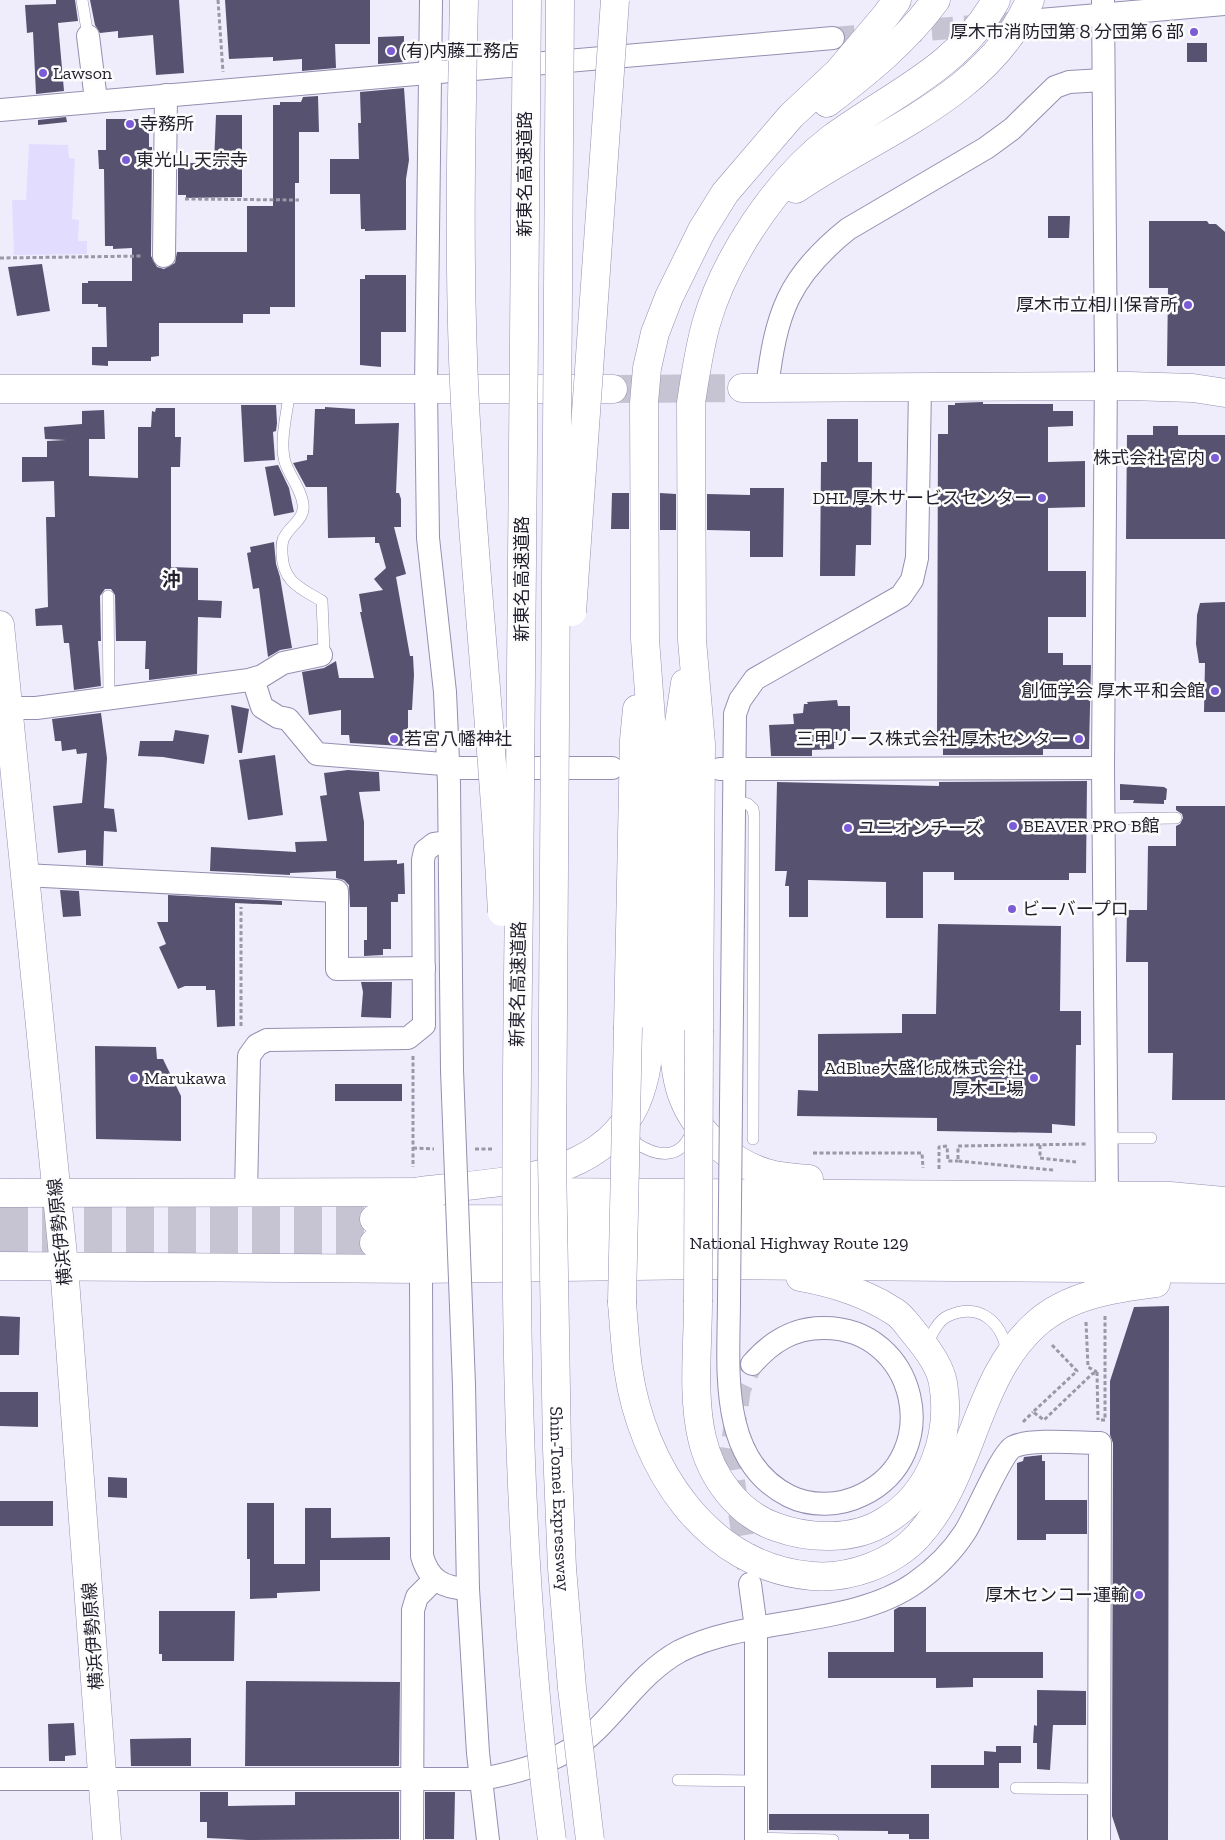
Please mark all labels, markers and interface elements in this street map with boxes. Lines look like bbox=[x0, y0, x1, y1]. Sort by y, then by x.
place label: 厚木市消防団第８分団第６部 bbox=[950, 21, 1184, 43]
marker: 厚木市消防団第８分団第６部 bbox=[1188, 26, 1200, 38]
place label: (有)内藤工務店 bbox=[401, 40, 519, 62]
marker: (有)内藤工務店 bbox=[385, 45, 397, 57]
place label: Lawson bbox=[53, 62, 113, 84]
marker: Lawson bbox=[37, 67, 49, 79]
street label: 新東名高速道路 bbox=[514, 111, 536, 237]
place label: 寺務所 bbox=[140, 113, 194, 135]
marker: 寺務所 bbox=[124, 118, 136, 130]
place label: 東光山 天宗寺 bbox=[136, 149, 248, 171]
marker: 東光山 天宗寺 bbox=[120, 154, 132, 166]
place label: 厚木市立相川保育所 bbox=[1016, 294, 1178, 316]
marker: 厚木市立相川保育所 bbox=[1182, 299, 1194, 311]
place label: 株式会社 宮内 bbox=[1093, 447, 1205, 469]
marker: 株式会社 宮内 bbox=[1209, 452, 1221, 464]
place label: DHL 厚木サービスセンター bbox=[812, 487, 1032, 509]
marker: DHL 厚木サービスセンター bbox=[1036, 492, 1048, 504]
street label: 新東名高速道路 bbox=[511, 516, 533, 642]
district label: 沖 bbox=[161, 568, 181, 591]
place label: 創価学会 厚木平和会館 bbox=[1021, 680, 1205, 702]
marker: 創価学会 厚木平和会館 bbox=[1209, 685, 1221, 697]
place label: 若宮八幡神社 bbox=[404, 728, 512, 750]
place label: 三甲リース株式会社 厚木センター bbox=[796, 728, 1069, 750]
marker: 若宮八幡神社 bbox=[388, 733, 400, 745]
marker: 三甲リース株式会社 厚木センター bbox=[1073, 733, 1085, 745]
place label: BEAVER PRO B館 bbox=[1023, 815, 1160, 837]
place label: ユニオンチーズ bbox=[858, 817, 983, 839]
marker: BEAVER PRO B館 bbox=[1007, 820, 1019, 832]
marker: ユニオンチーズ bbox=[842, 822, 854, 834]
place label: ビーバープロ bbox=[1022, 898, 1129, 920]
marker: ビーバープロ bbox=[1006, 903, 1018, 915]
street label: 新東名高速道路 bbox=[506, 921, 530, 1047]
place label: AdBlue大盛化成株式会社 厚木工場 bbox=[825, 1057, 1024, 1100]
place label: Marukawa bbox=[144, 1067, 227, 1089]
marker: Marukawa bbox=[128, 1072, 140, 1084]
marker: AdBlue大盛化成株式会社 厚木工場 bbox=[1028, 1072, 1040, 1084]
street label: 横浜伊勢原線 bbox=[43, 1177, 77, 1287]
street label: National Highway Route 129 bbox=[690, 1232, 908, 1254]
street label: Shin-Tomei Expressway bbox=[545, 1406, 575, 1593]
street label: 横浜伊勢原線 bbox=[78, 1581, 108, 1691]
place label: 厚木センコー運輸 bbox=[985, 1584, 1129, 1606]
marker: 厚木センコー運輸 bbox=[1133, 1589, 1145, 1601]

